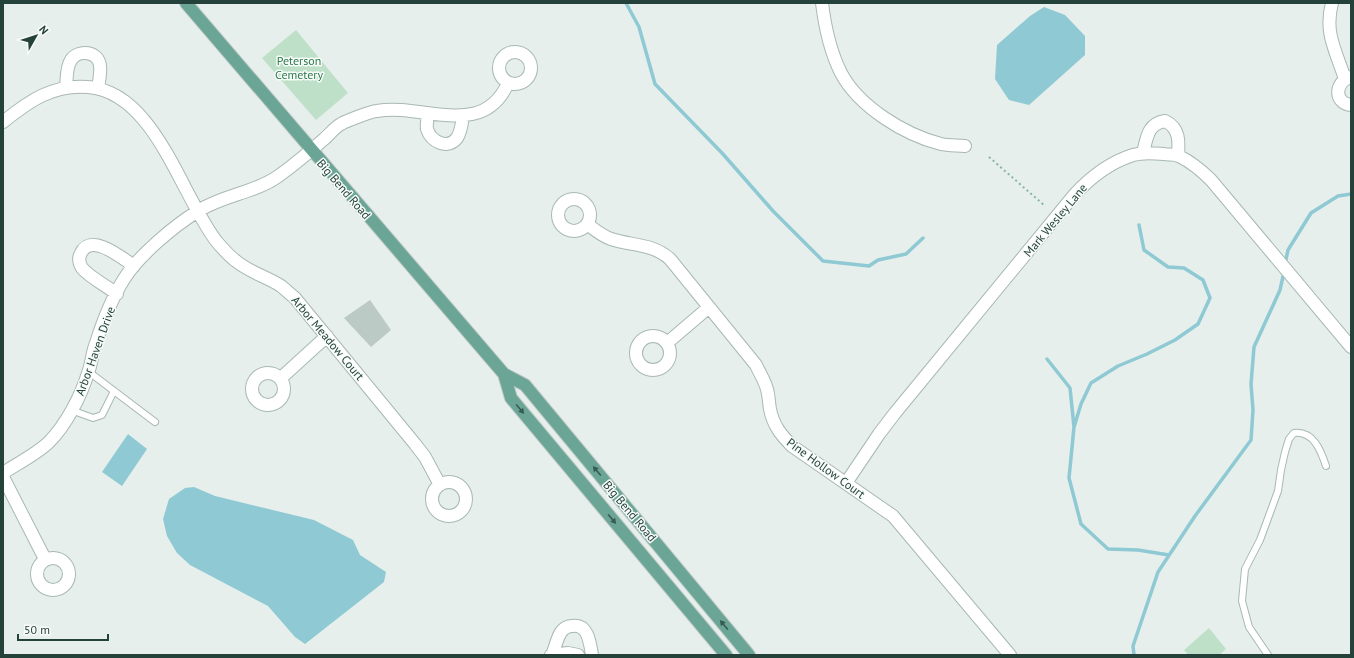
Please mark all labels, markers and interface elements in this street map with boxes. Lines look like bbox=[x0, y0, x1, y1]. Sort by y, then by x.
north arrow bbox=[16, 16, 56, 56]
text: N bbox=[36, 22, 51, 37]
park label: Peterson Cemetery bbox=[275, 53, 323, 82]
street label: Big Bend Road bbox=[314, 156, 374, 222]
street label: Mark Wesley Lane bbox=[1020, 180, 1090, 260]
street label: Arbor Meadow Court bbox=[288, 293, 368, 383]
street label: Arbor Haven Drive bbox=[72, 304, 118, 398]
one-way arrow bbox=[516, 403, 525, 414]
street label: Pine Hollow Court bbox=[784, 435, 868, 501]
one-way arrow bbox=[592, 466, 601, 476]
street label: Big Bend Road bbox=[600, 478, 660, 544]
one-way arrow bbox=[608, 514, 617, 525]
scale bar bbox=[18, 616, 108, 642]
one-way arrow bbox=[720, 620, 729, 630]
text: 50 m bbox=[24, 622, 50, 637]

